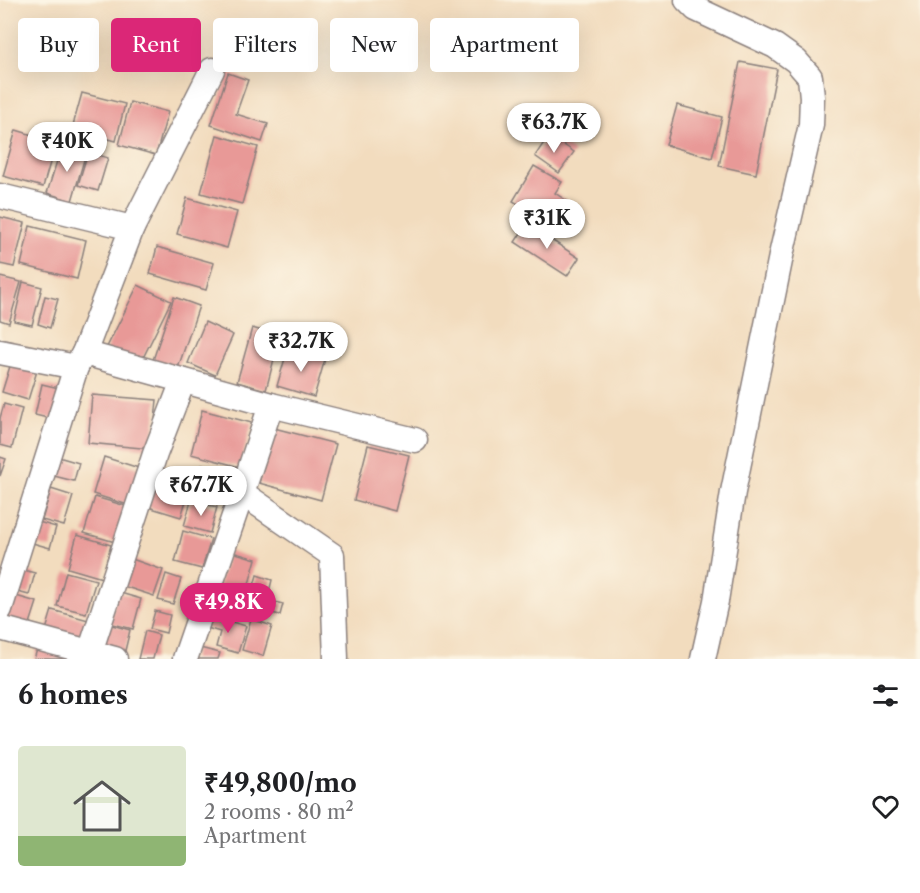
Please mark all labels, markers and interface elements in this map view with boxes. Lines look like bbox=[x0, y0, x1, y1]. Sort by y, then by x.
chip: Buy bbox=[18, 18, 99, 72]
chip: Rent bbox=[111, 18, 201, 72]
chip: Filters bbox=[213, 18, 318, 72]
chip: New bbox=[330, 18, 418, 72]
chip: Apartment bbox=[430, 18, 579, 72]
pin: ₹63.7K bbox=[505, 103, 603, 154]
text: ₹63.7K bbox=[521, 110, 587, 134]
pin: ₹40K bbox=[31, 122, 103, 173]
text: ₹40K bbox=[41, 129, 93, 153]
pin: ₹31K bbox=[511, 199, 583, 250]
text: ₹31K bbox=[523, 206, 571, 230]
pin: ₹32.7K bbox=[252, 322, 350, 373]
text: ₹32.7K bbox=[268, 329, 334, 353]
pin: ₹67.7K bbox=[152, 466, 250, 517]
text: ₹67.7K bbox=[169, 473, 233, 497]
pin: ₹49.8K bbox=[179, 583, 277, 634]
text: ₹49.8K bbox=[194, 590, 262, 614]
text: 6 homes bbox=[18, 679, 128, 711]
icon: filters bbox=[869, 679, 902, 712]
text: ₹49,800/mo bbox=[204, 767, 357, 799]
icon: home bbox=[66, 770, 138, 842]
icon: heart bbox=[869, 790, 902, 823]
text: 2 rooms · 80 m² bbox=[204, 800, 354, 824]
text: Apartment bbox=[204, 824, 307, 848]

